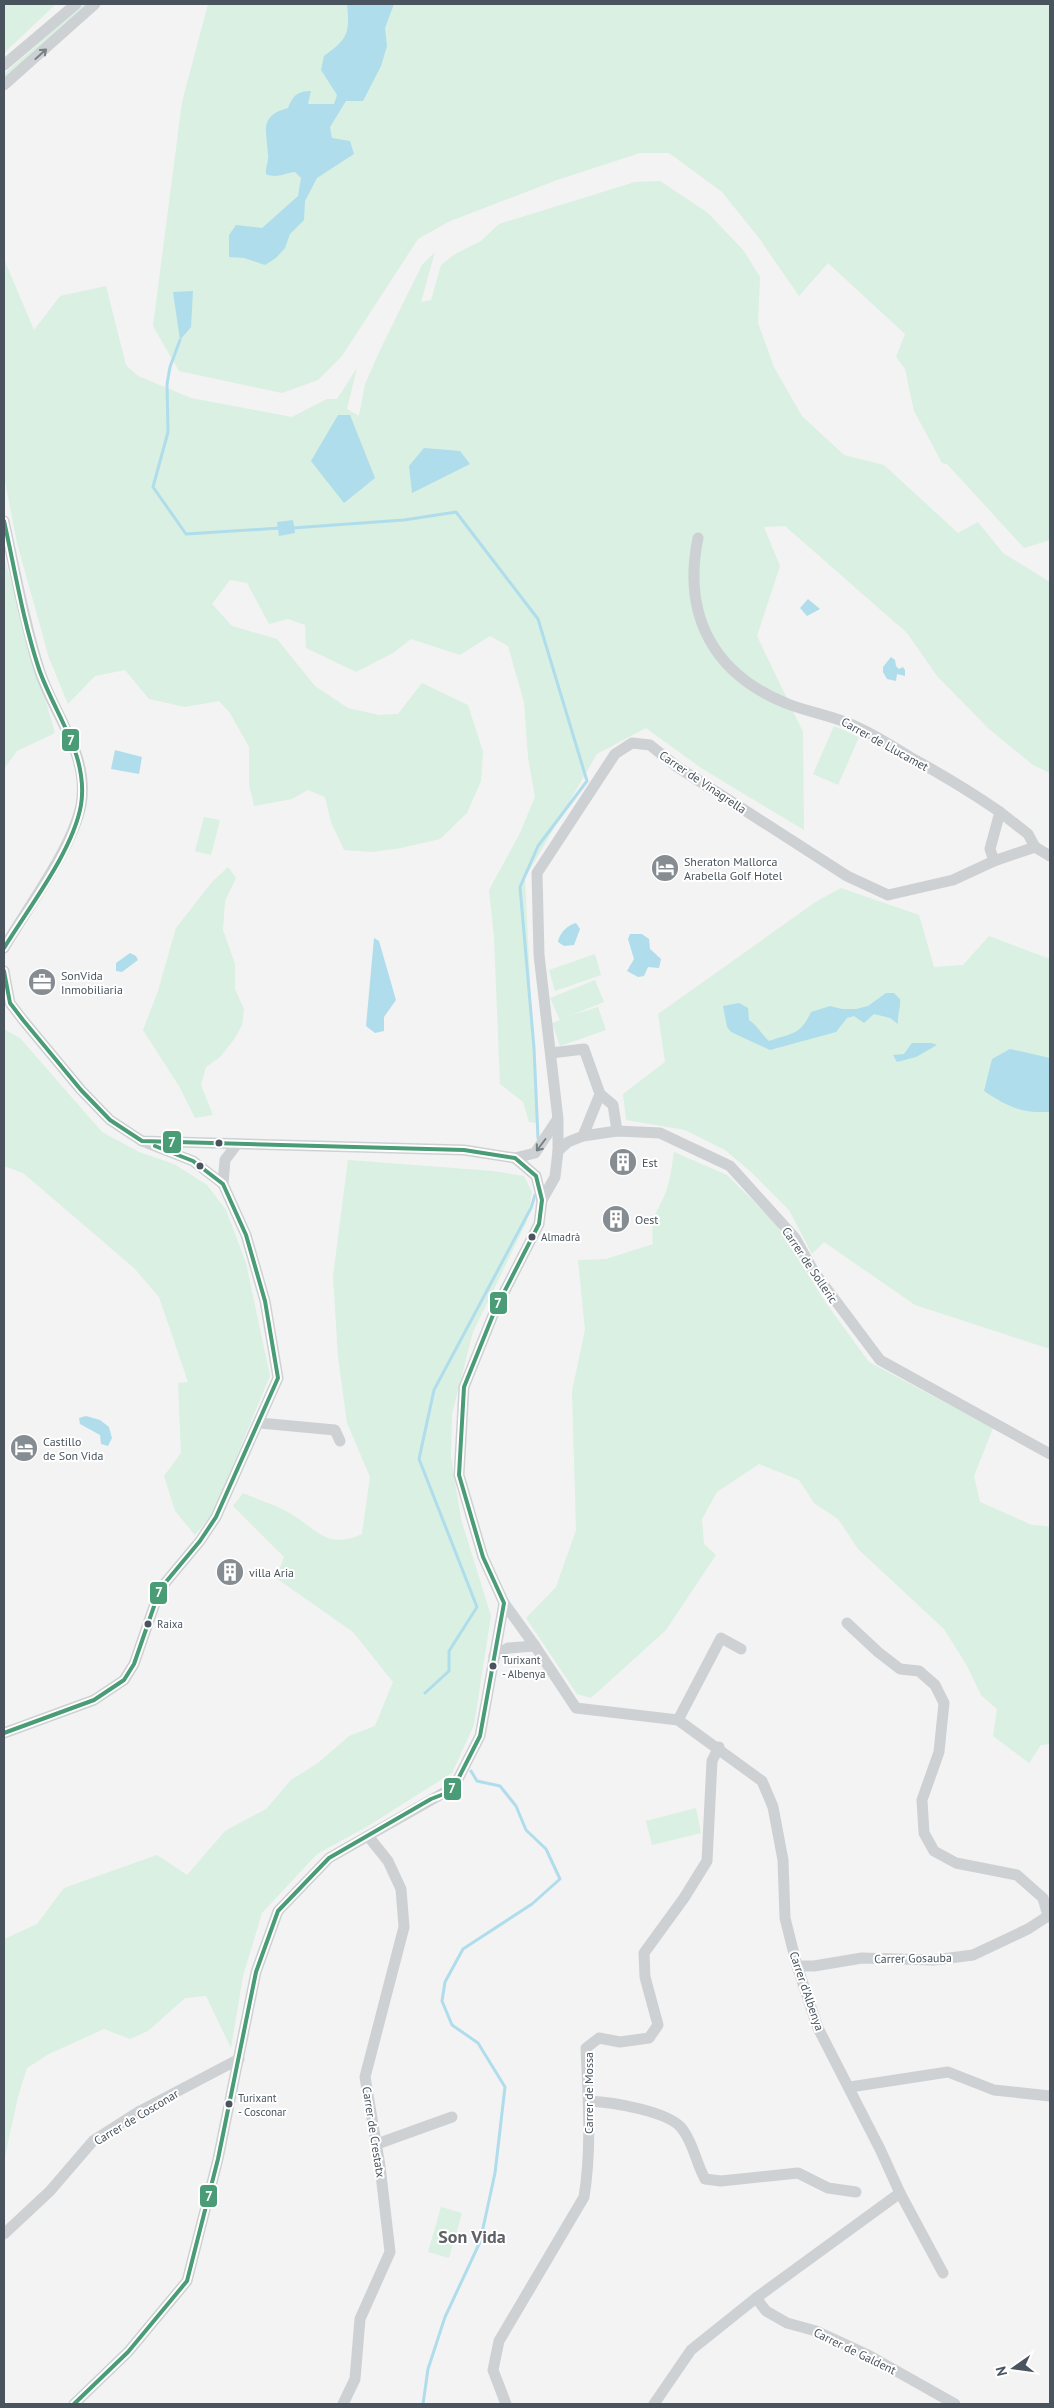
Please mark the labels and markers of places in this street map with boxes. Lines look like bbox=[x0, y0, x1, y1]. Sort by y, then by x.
hotel icon: Sheraton Mallorca Arabella Golf Hotel bbox=[650, 853, 680, 883]
place label: Sheraton Mallorca Arabella Golf Hotel bbox=[684, 854, 783, 883]
office icon: SonVida Inmobiliaria bbox=[27, 967, 57, 997]
place label: SonVida Inmobiliaria bbox=[61, 968, 123, 997]
unlabelled marker bbox=[214, 1138, 224, 1148]
building icon: Est bbox=[608, 1147, 638, 1177]
place label: Est bbox=[642, 1155, 658, 1170]
unlabelled marker bbox=[195, 1161, 205, 1171]
building icon: Oest bbox=[601, 1204, 631, 1234]
place label: Oest bbox=[635, 1212, 658, 1227]
place label: Almadrà bbox=[541, 1230, 580, 1244]
marker: Almadrà bbox=[527, 1232, 537, 1242]
hotel icon: Castillo de Son Vida bbox=[9, 1433, 39, 1463]
place label: Castillo de Son Vida bbox=[43, 1434, 103, 1463]
building icon: villa Aria bbox=[215, 1557, 245, 1587]
place label: villa Aria bbox=[249, 1565, 294, 1580]
place label: Raixa bbox=[157, 1617, 183, 1631]
marker: Raixa bbox=[143, 1619, 153, 1629]
place label: Turixant - Albenya bbox=[502, 1653, 545, 1681]
marker: Turixant - Albenya bbox=[488, 1661, 498, 1671]
place label: Turixant - Cosconar bbox=[238, 2091, 287, 2119]
marker: Turixant - Cosconar bbox=[224, 2099, 234, 2109]

